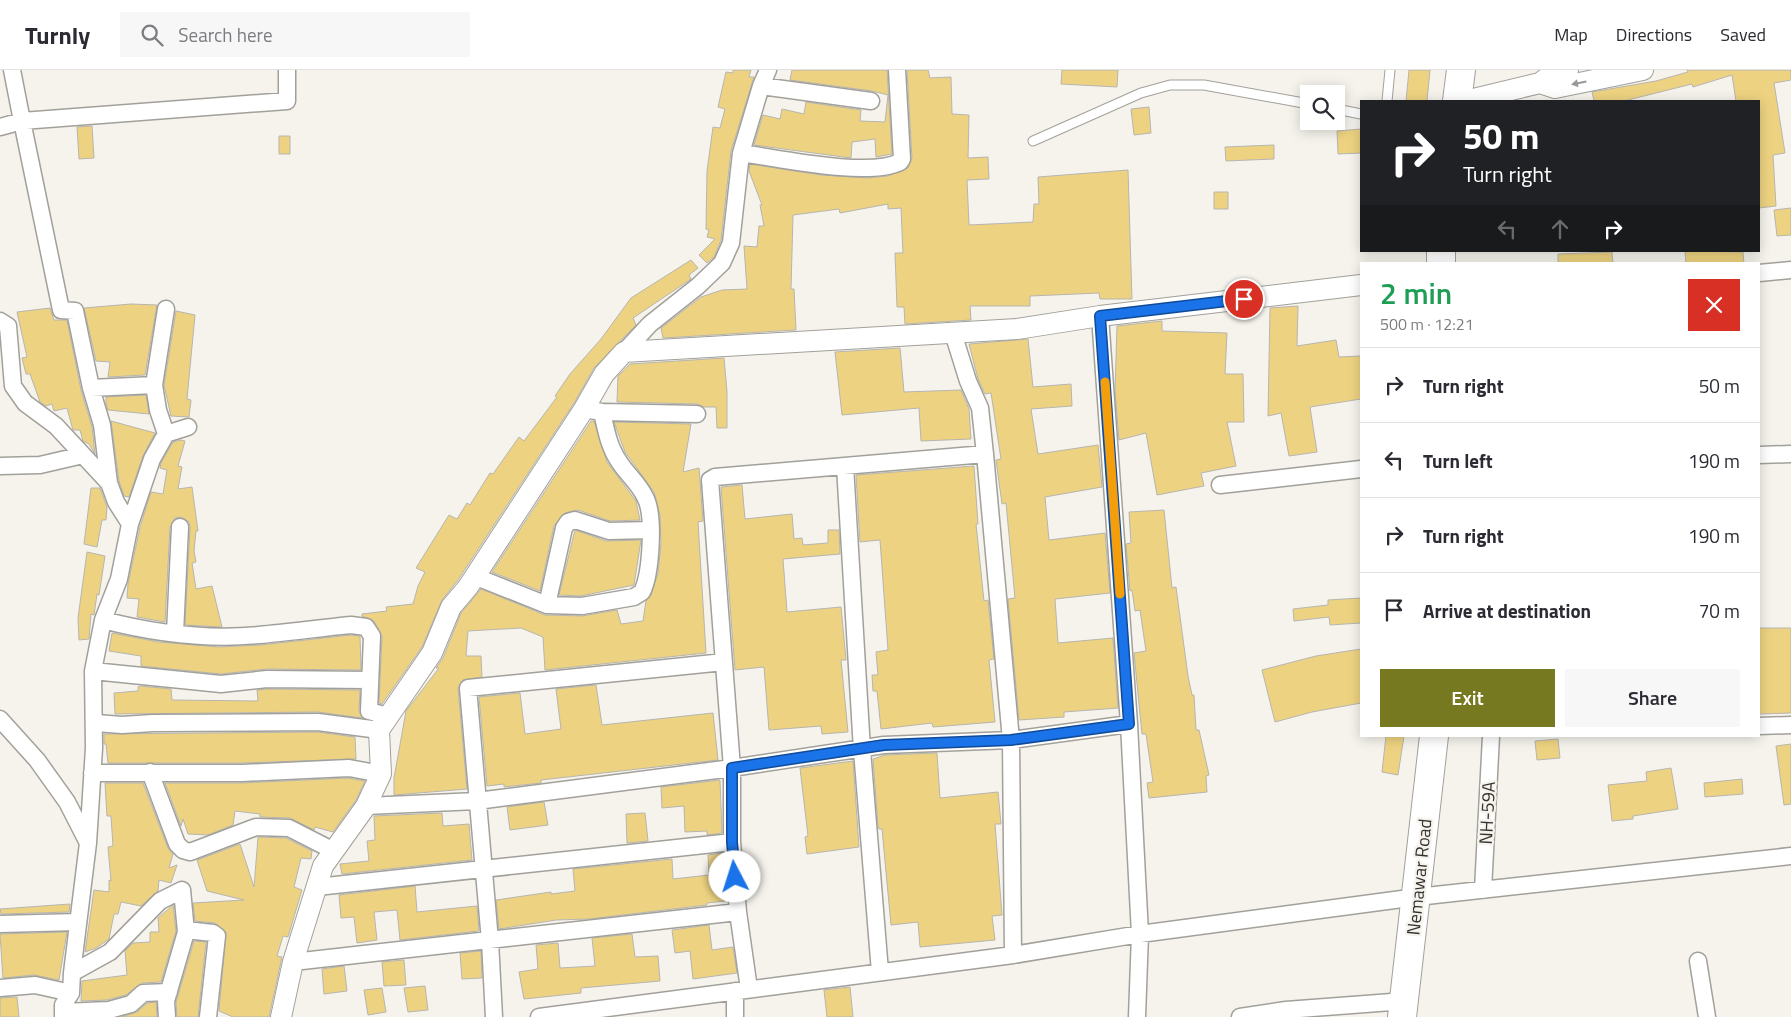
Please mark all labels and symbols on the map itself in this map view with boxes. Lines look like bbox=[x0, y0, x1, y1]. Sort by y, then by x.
one-way arrow bbox=[1570, 80, 1586, 88]
pin bbox=[1223, 278, 1265, 320]
street label: NH-59A bbox=[1472, 781, 1502, 845]
street label: Nemawar Road bbox=[1399, 817, 1439, 937]
position arrow bbox=[708, 850, 760, 902]

